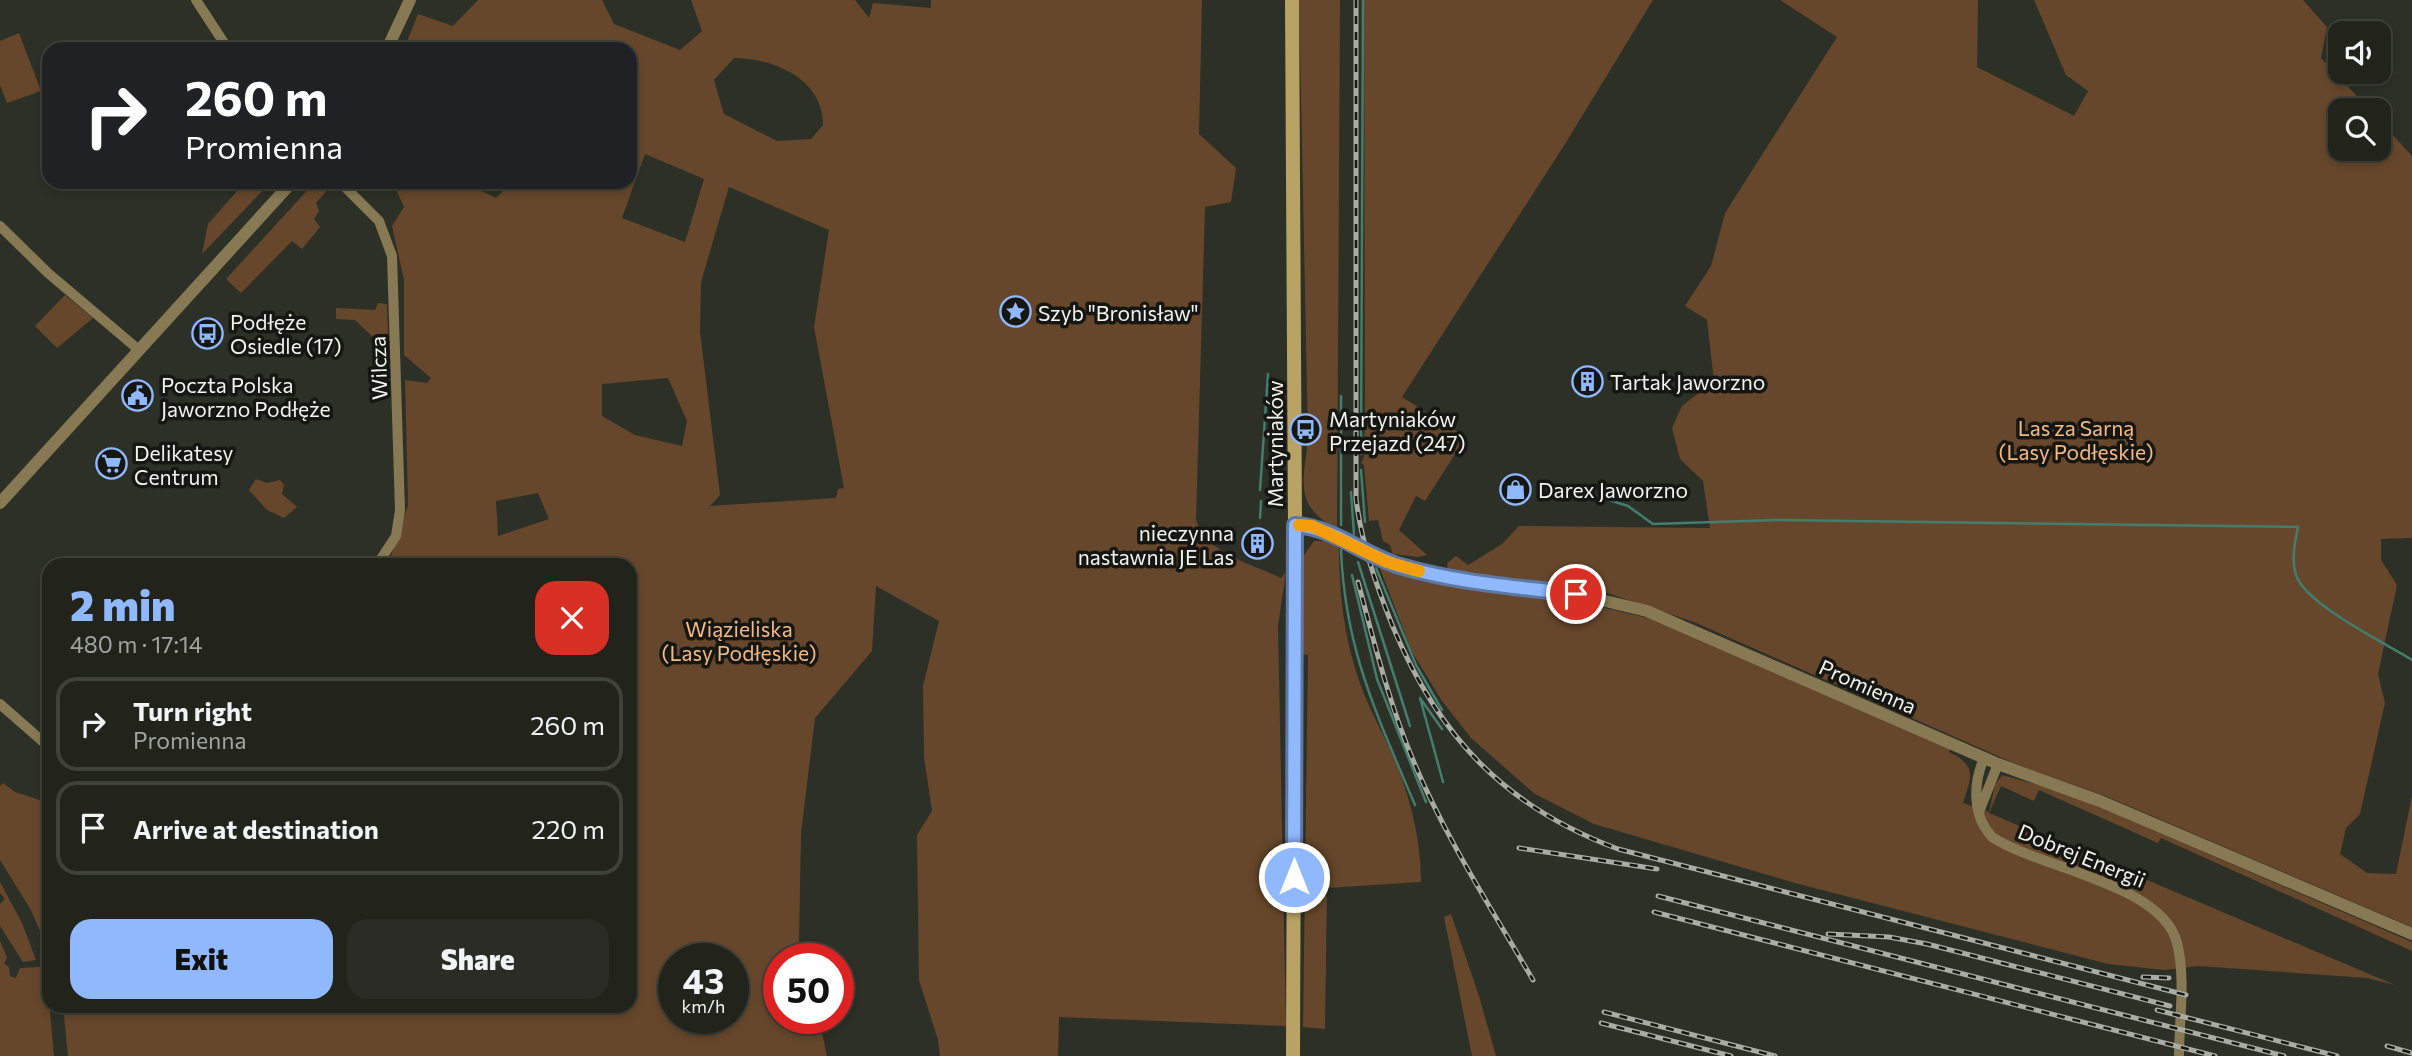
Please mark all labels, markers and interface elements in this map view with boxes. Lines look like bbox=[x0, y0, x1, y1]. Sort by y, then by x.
map controls bbox=[2328, 21, 2391, 161]
button: sound bbox=[2328, 21, 2391, 84]
text: 260 m bbox=[185, 66, 327, 126]
icon: right bbox=[70, 70, 161, 161]
button: search bbox=[2328, 98, 2391, 161]
text: Promienna bbox=[185, 126, 343, 166]
place icon: Szyb "Bronisław" bbox=[998, 295, 1032, 329]
place label: Szyb "Bronisław" bbox=[1038, 300, 1199, 325]
place label: Podłęże Osiedle (17) bbox=[230, 309, 342, 358]
bus stop icon: Podłęże Osiedle (17) bbox=[190, 316, 224, 350]
street label: Wilcza bbox=[364, 336, 392, 400]
building icon: Tartak Jaworzno bbox=[1570, 364, 1604, 398]
place label: Tartak Jaworzno bbox=[1610, 369, 1765, 394]
place label: Poczta Polska Jaworzno Podłęże bbox=[161, 372, 331, 421]
public building icon: Poczta Polska Jaworzno Podłęże bbox=[121, 379, 155, 413]
street label: Martyniaków bbox=[1262, 380, 1287, 508]
place label: Martyniaków Przejazd (247) bbox=[1329, 406, 1466, 455]
bus stop icon: Martyniaków Przejazd (247) bbox=[1289, 413, 1323, 447]
park label: Las za Sarną (Lasy Podłęskie) bbox=[1998, 415, 2154, 464]
place label: Delikatesy Centrum bbox=[134, 440, 234, 489]
supermarket icon: Delikatesy Centrum bbox=[94, 447, 128, 481]
shop icon: Darex Jaworzno bbox=[1498, 472, 1532, 506]
place label: Darex Jaworzno bbox=[1538, 477, 1688, 502]
place label: nieczynna nastawnia JE Las bbox=[1078, 520, 1234, 569]
building icon: nieczynna nastawnia JE Las bbox=[1240, 527, 1274, 561]
pin bbox=[1546, 564, 1606, 624]
icon: arrive bbox=[1557, 575, 1595, 613]
text: 2 min bbox=[70, 578, 176, 630]
button: close bbox=[535, 581, 609, 655]
park label: Wiązieliska (Lasy Podłęskie) bbox=[661, 616, 817, 665]
text: 480 m · 17:14 bbox=[70, 630, 203, 658]
street label: Promienna bbox=[1816, 654, 1920, 718]
text: Turn right bbox=[133, 695, 252, 726]
icon: right bbox=[74, 705, 112, 743]
text: 260 m bbox=[530, 709, 605, 740]
text: Promienna bbox=[133, 726, 246, 754]
icon: arrive bbox=[74, 809, 112, 847]
text: Arrive at destination bbox=[133, 813, 379, 844]
text: 220 m bbox=[532, 813, 605, 844]
street label: Dobrej Energii bbox=[2015, 818, 2149, 892]
position arrow bbox=[1257, 840, 1331, 914]
button: Exit bbox=[70, 919, 333, 999]
button: Share bbox=[347, 919, 609, 999]
speed limit sign: 50 bbox=[763, 943, 854, 1034]
text: 43 bbox=[683, 958, 724, 1001]
text: km/h bbox=[682, 995, 725, 1017]

